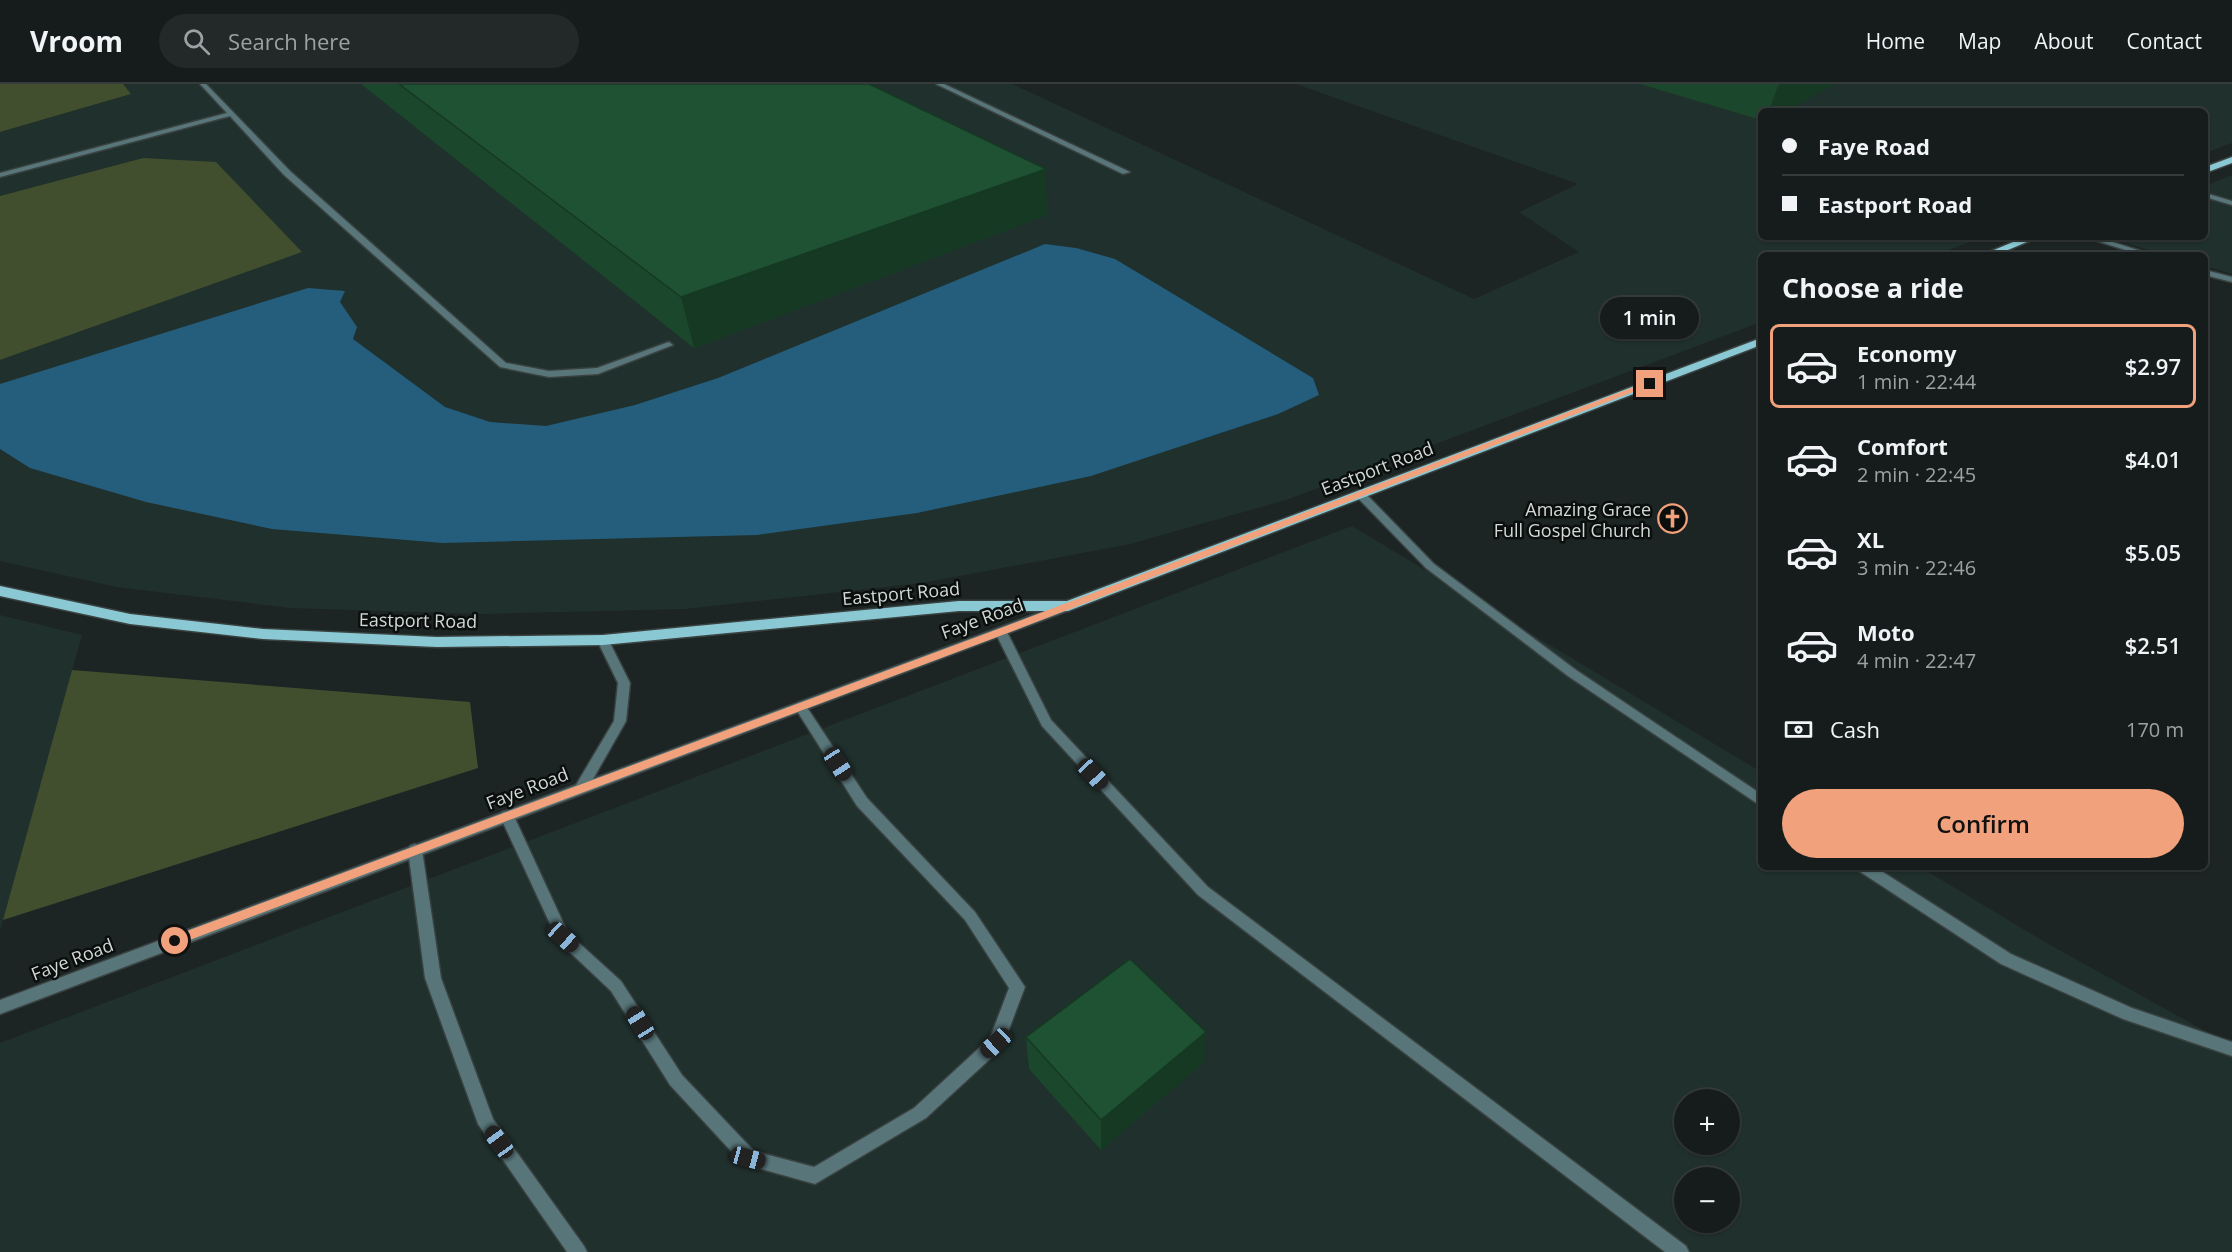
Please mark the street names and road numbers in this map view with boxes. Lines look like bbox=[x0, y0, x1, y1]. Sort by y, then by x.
street label: Eastport Road bbox=[1318, 436, 1436, 500]
street label: Eastport Road bbox=[841, 576, 961, 610]
street label: Faye Road bbox=[937, 592, 1027, 644]
street label: Eastport Road bbox=[359, 607, 477, 633]
street label: Faye Road bbox=[483, 761, 571, 815]
street label: Faye Road bbox=[28, 932, 116, 986]

